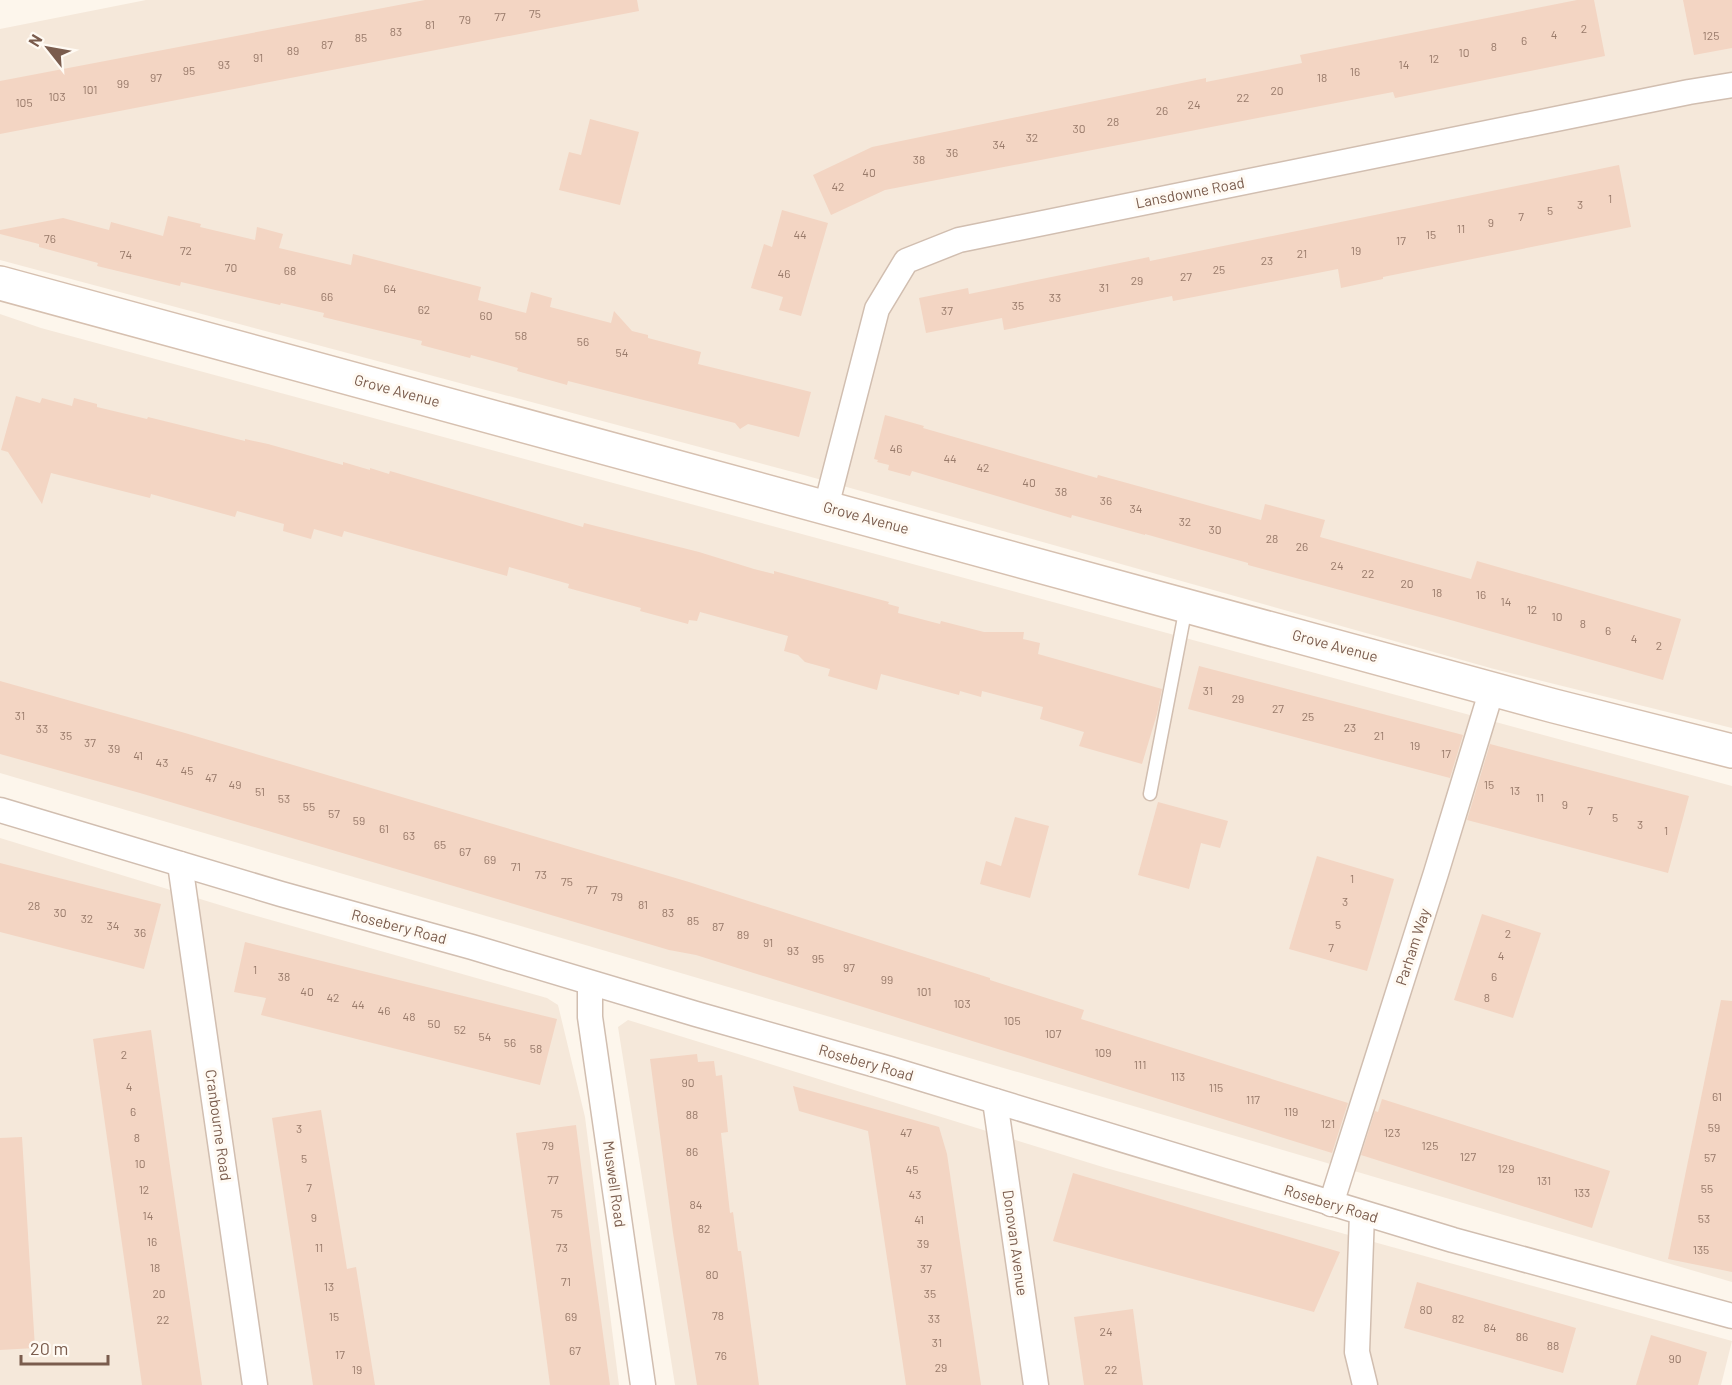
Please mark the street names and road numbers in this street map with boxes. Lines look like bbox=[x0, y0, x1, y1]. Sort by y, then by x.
street label: Lansdowne Road bbox=[1134, 173, 1246, 211]
street label: Grove Avenue bbox=[352, 370, 442, 410]
street label: Grove Avenue bbox=[821, 497, 911, 537]
street label: Grove Avenue bbox=[1290, 625, 1380, 665]
street label: Rosebery Road bbox=[350, 905, 449, 947]
street label: Parham Way bbox=[1391, 906, 1433, 988]
street label: Rosebery Road bbox=[817, 1040, 916, 1084]
street label: Cranbourne Road bbox=[202, 1068, 236, 1182]
street label: Muswell Road bbox=[600, 1139, 630, 1228]
street label: Rosebery Road bbox=[1282, 1180, 1381, 1226]
street label: Donovan Avenue bbox=[1000, 1189, 1032, 1297]

